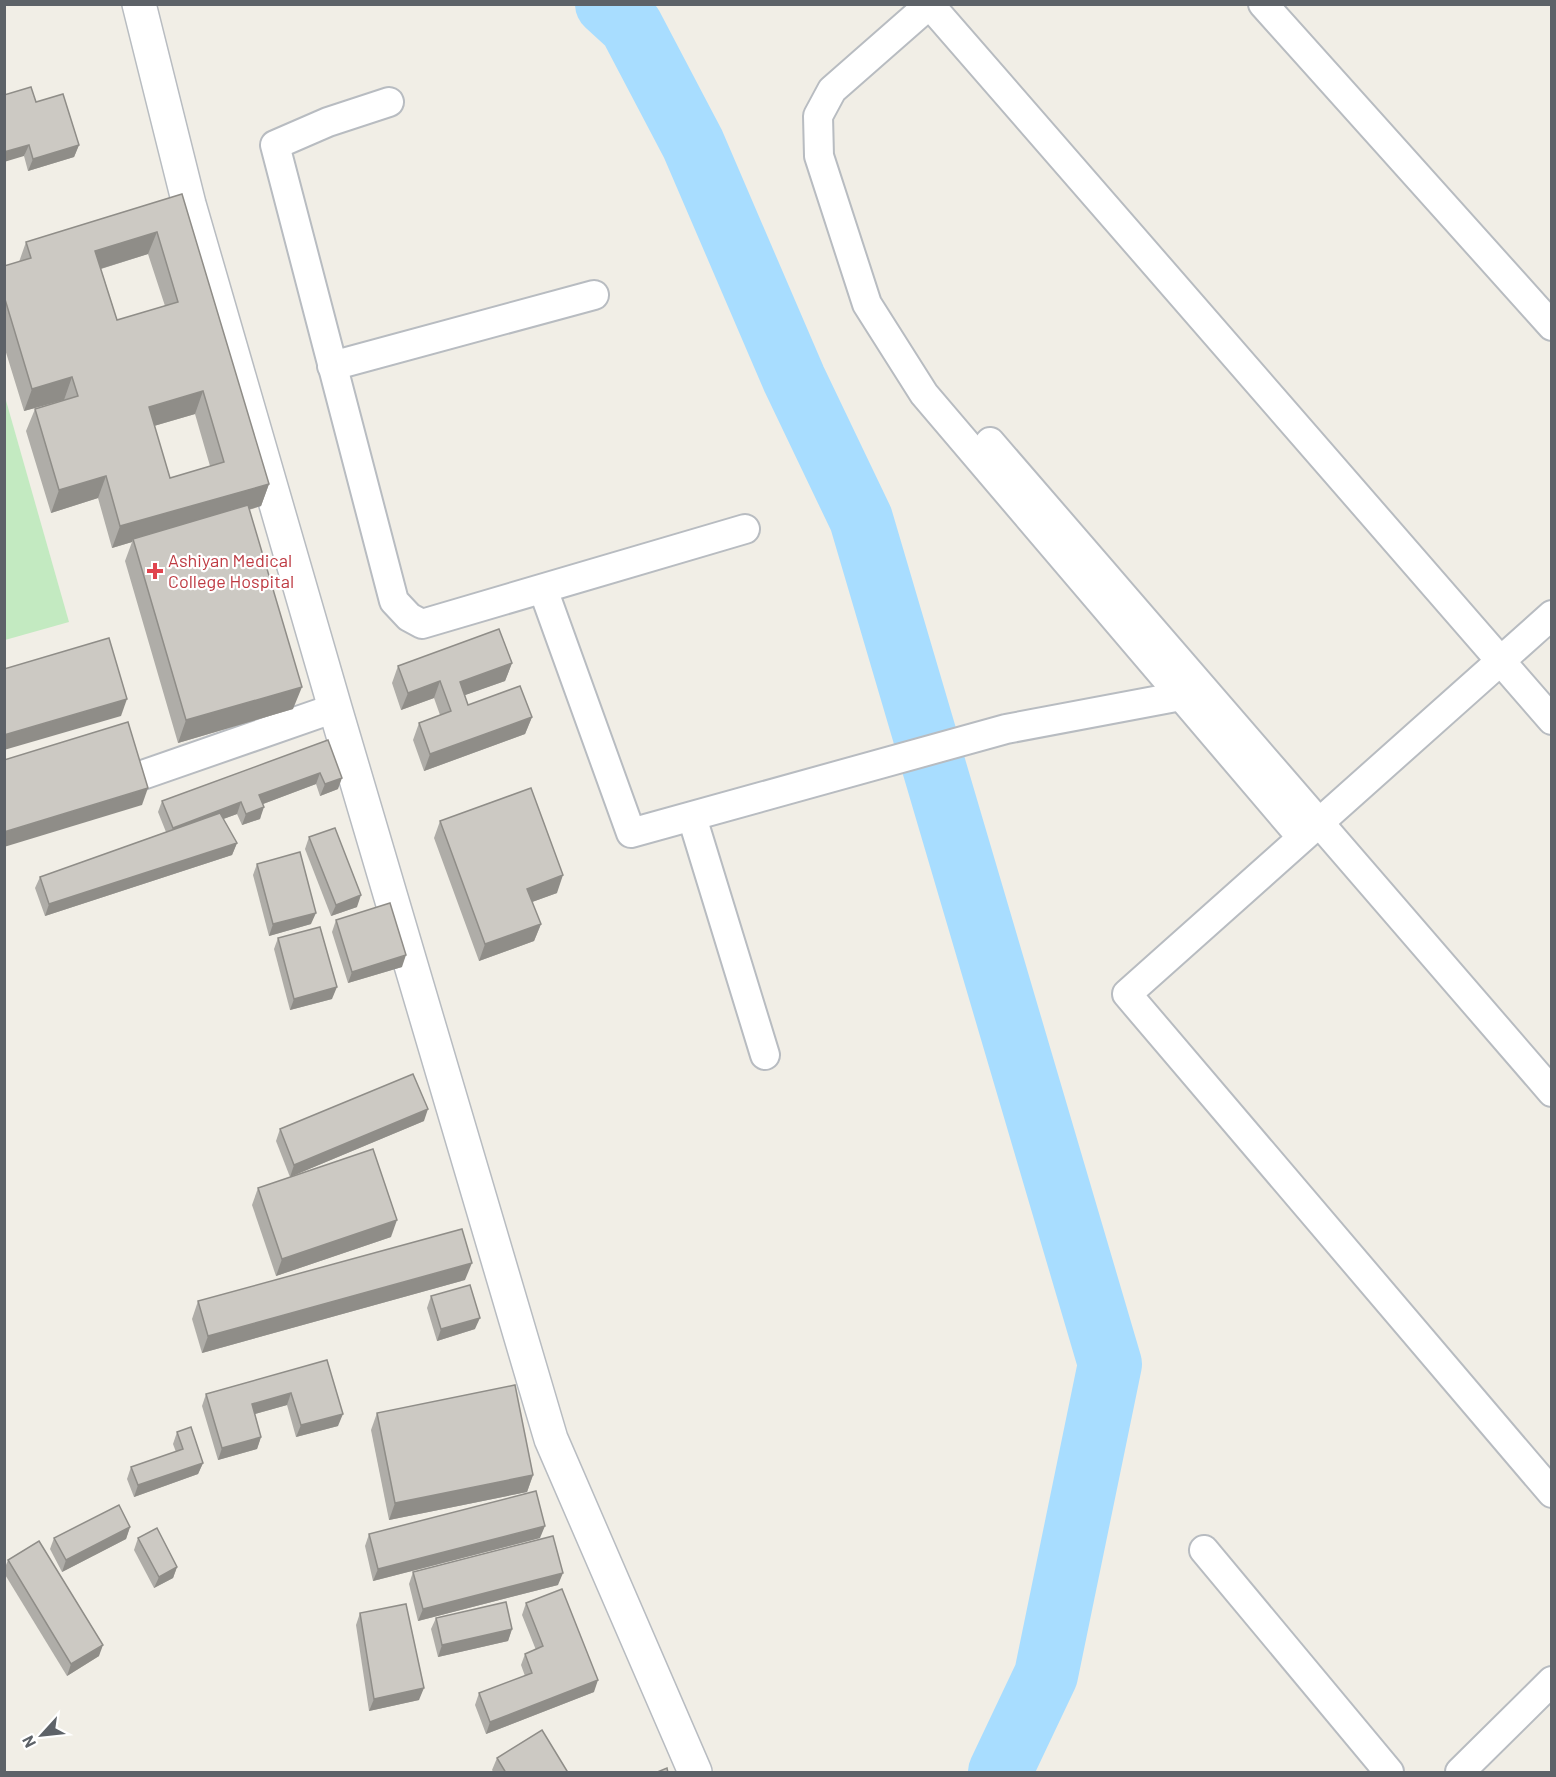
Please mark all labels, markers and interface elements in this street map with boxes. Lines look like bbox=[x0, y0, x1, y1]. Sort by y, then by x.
place label: Ashiyan Medical College Hospital bbox=[168, 549, 294, 592]
marker: Ashiyan Medical College Hospital bbox=[146, 562, 164, 580]
north arrow bbox=[12, 1705, 72, 1765]
text: N bbox=[17, 1733, 39, 1751]

